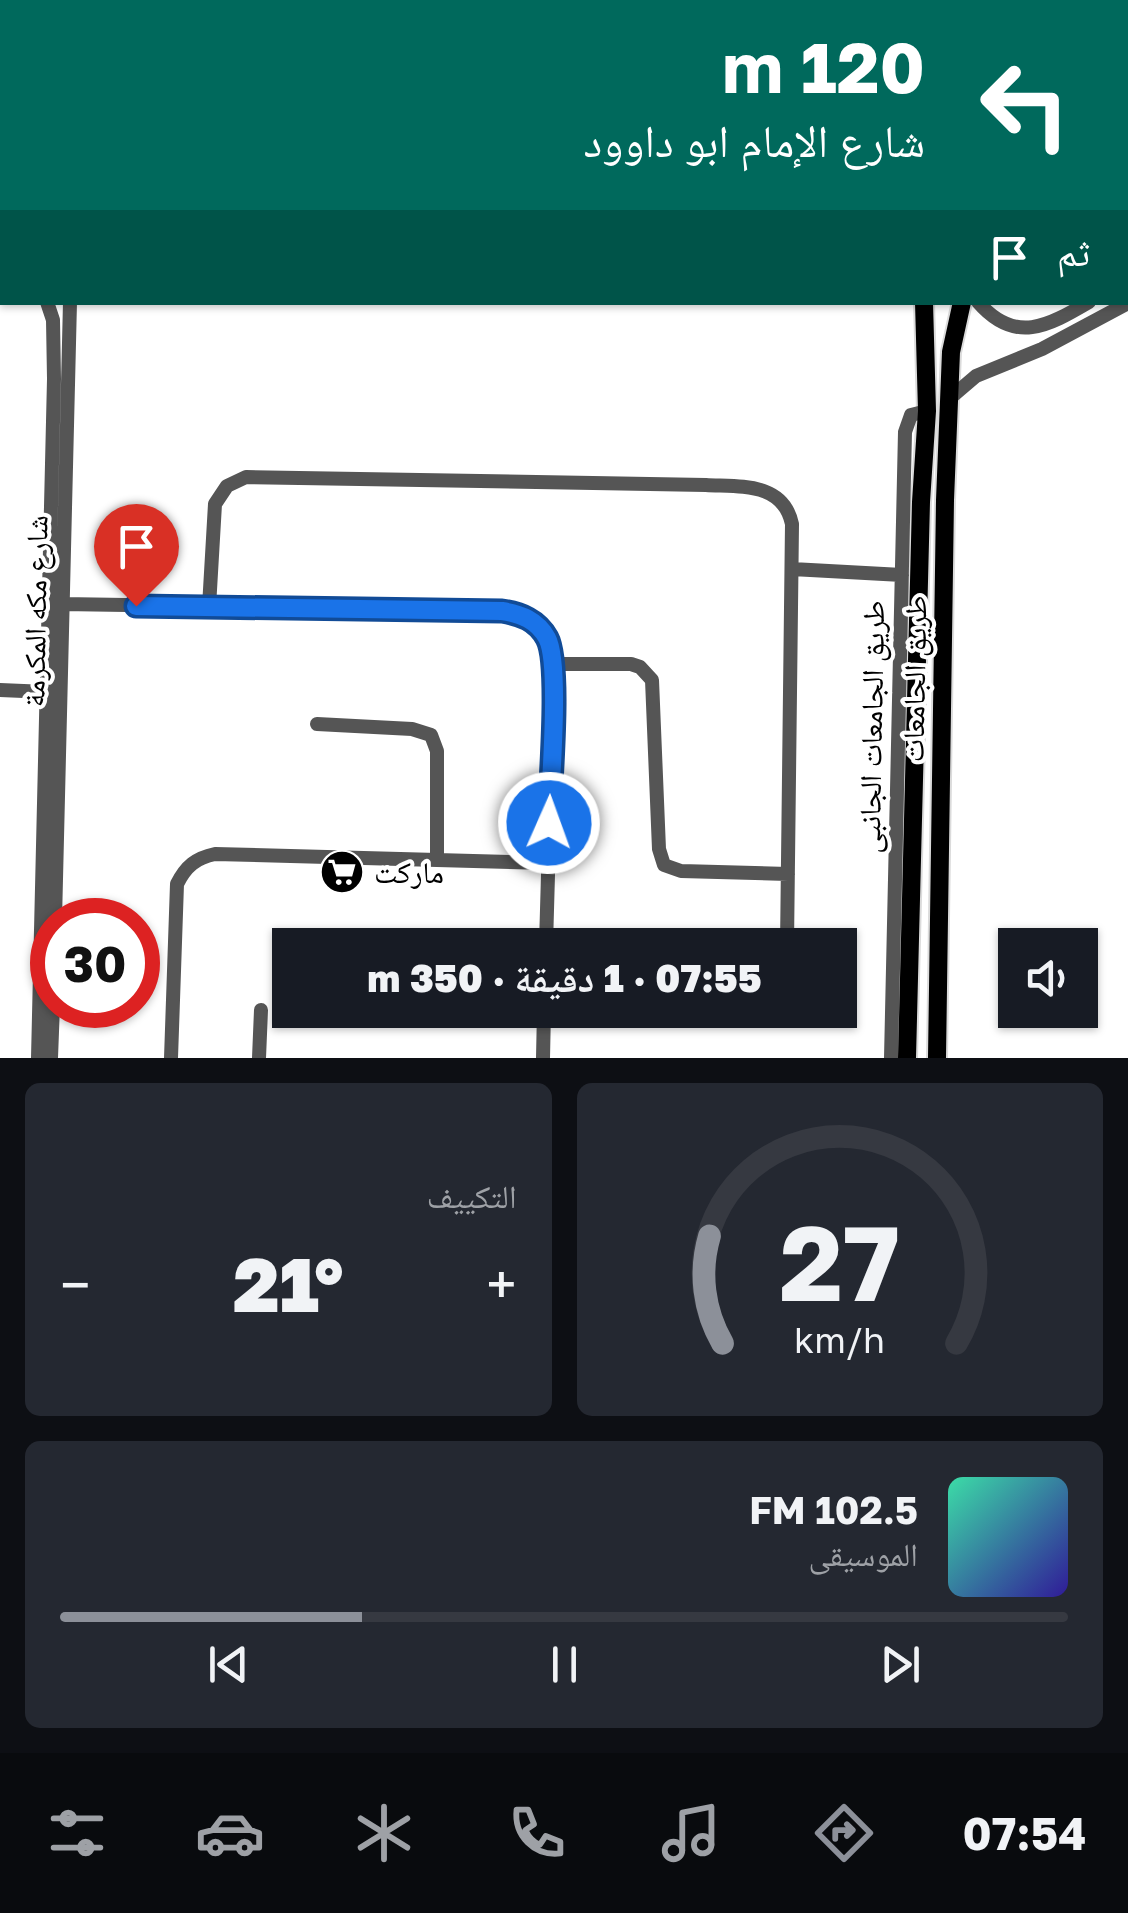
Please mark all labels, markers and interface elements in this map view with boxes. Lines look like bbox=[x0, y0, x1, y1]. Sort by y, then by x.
text: 120 m bbox=[722, 24, 925, 108]
icon: left bbox=[960, 40, 1090, 170]
text: شارع الإمام ابو داوود bbox=[584, 113, 925, 167]
text: ثم bbox=[1057, 229, 1090, 274]
icon: arrive bbox=[982, 230, 1037, 285]
pin bbox=[94, 504, 179, 607]
street label: شارع مكه المكرمة bbox=[15, 515, 57, 707]
icon: arrive bbox=[109, 519, 164, 574]
street label: طريق الجامعات bbox=[895, 595, 934, 763]
street label: طريق الجامعات الجانبى bbox=[851, 600, 892, 854]
position arrow bbox=[497, 771, 601, 875]
supermarket icon: ماركت bbox=[319, 849, 365, 895]
place label: ماركت bbox=[374, 854, 444, 890]
speed limit sign: 30 bbox=[30, 898, 160, 1028]
map controls bbox=[998, 928, 1098, 1028]
button: sound bbox=[998, 928, 1098, 1028]
text: 07:55 · 1 دقيقة · 350 m bbox=[367, 955, 762, 1000]
text: التكييف bbox=[427, 1177, 517, 1215]
text: 27 bbox=[780, 1199, 900, 1324]
text: 21° bbox=[233, 1238, 343, 1329]
text: − bbox=[60, 1251, 90, 1317]
text: + bbox=[486, 1251, 516, 1317]
text: km/h bbox=[794, 1318, 885, 1361]
text: 102.5 FM bbox=[749, 1487, 918, 1532]
text: الموسيقى bbox=[808, 1535, 918, 1573]
icon: previous bbox=[201, 1637, 256, 1692]
icon: pause bbox=[537, 1637, 592, 1692]
icon: next bbox=[873, 1637, 928, 1692]
icon: filters bbox=[42, 1798, 112, 1868]
icon: car bbox=[195, 1798, 265, 1868]
icon: climate bbox=[349, 1798, 419, 1868]
icon: phone bbox=[502, 1798, 572, 1868]
icon: music bbox=[656, 1798, 726, 1868]
icon: directions bbox=[809, 1798, 879, 1868]
text: 07:54 bbox=[963, 1806, 1086, 1860]

